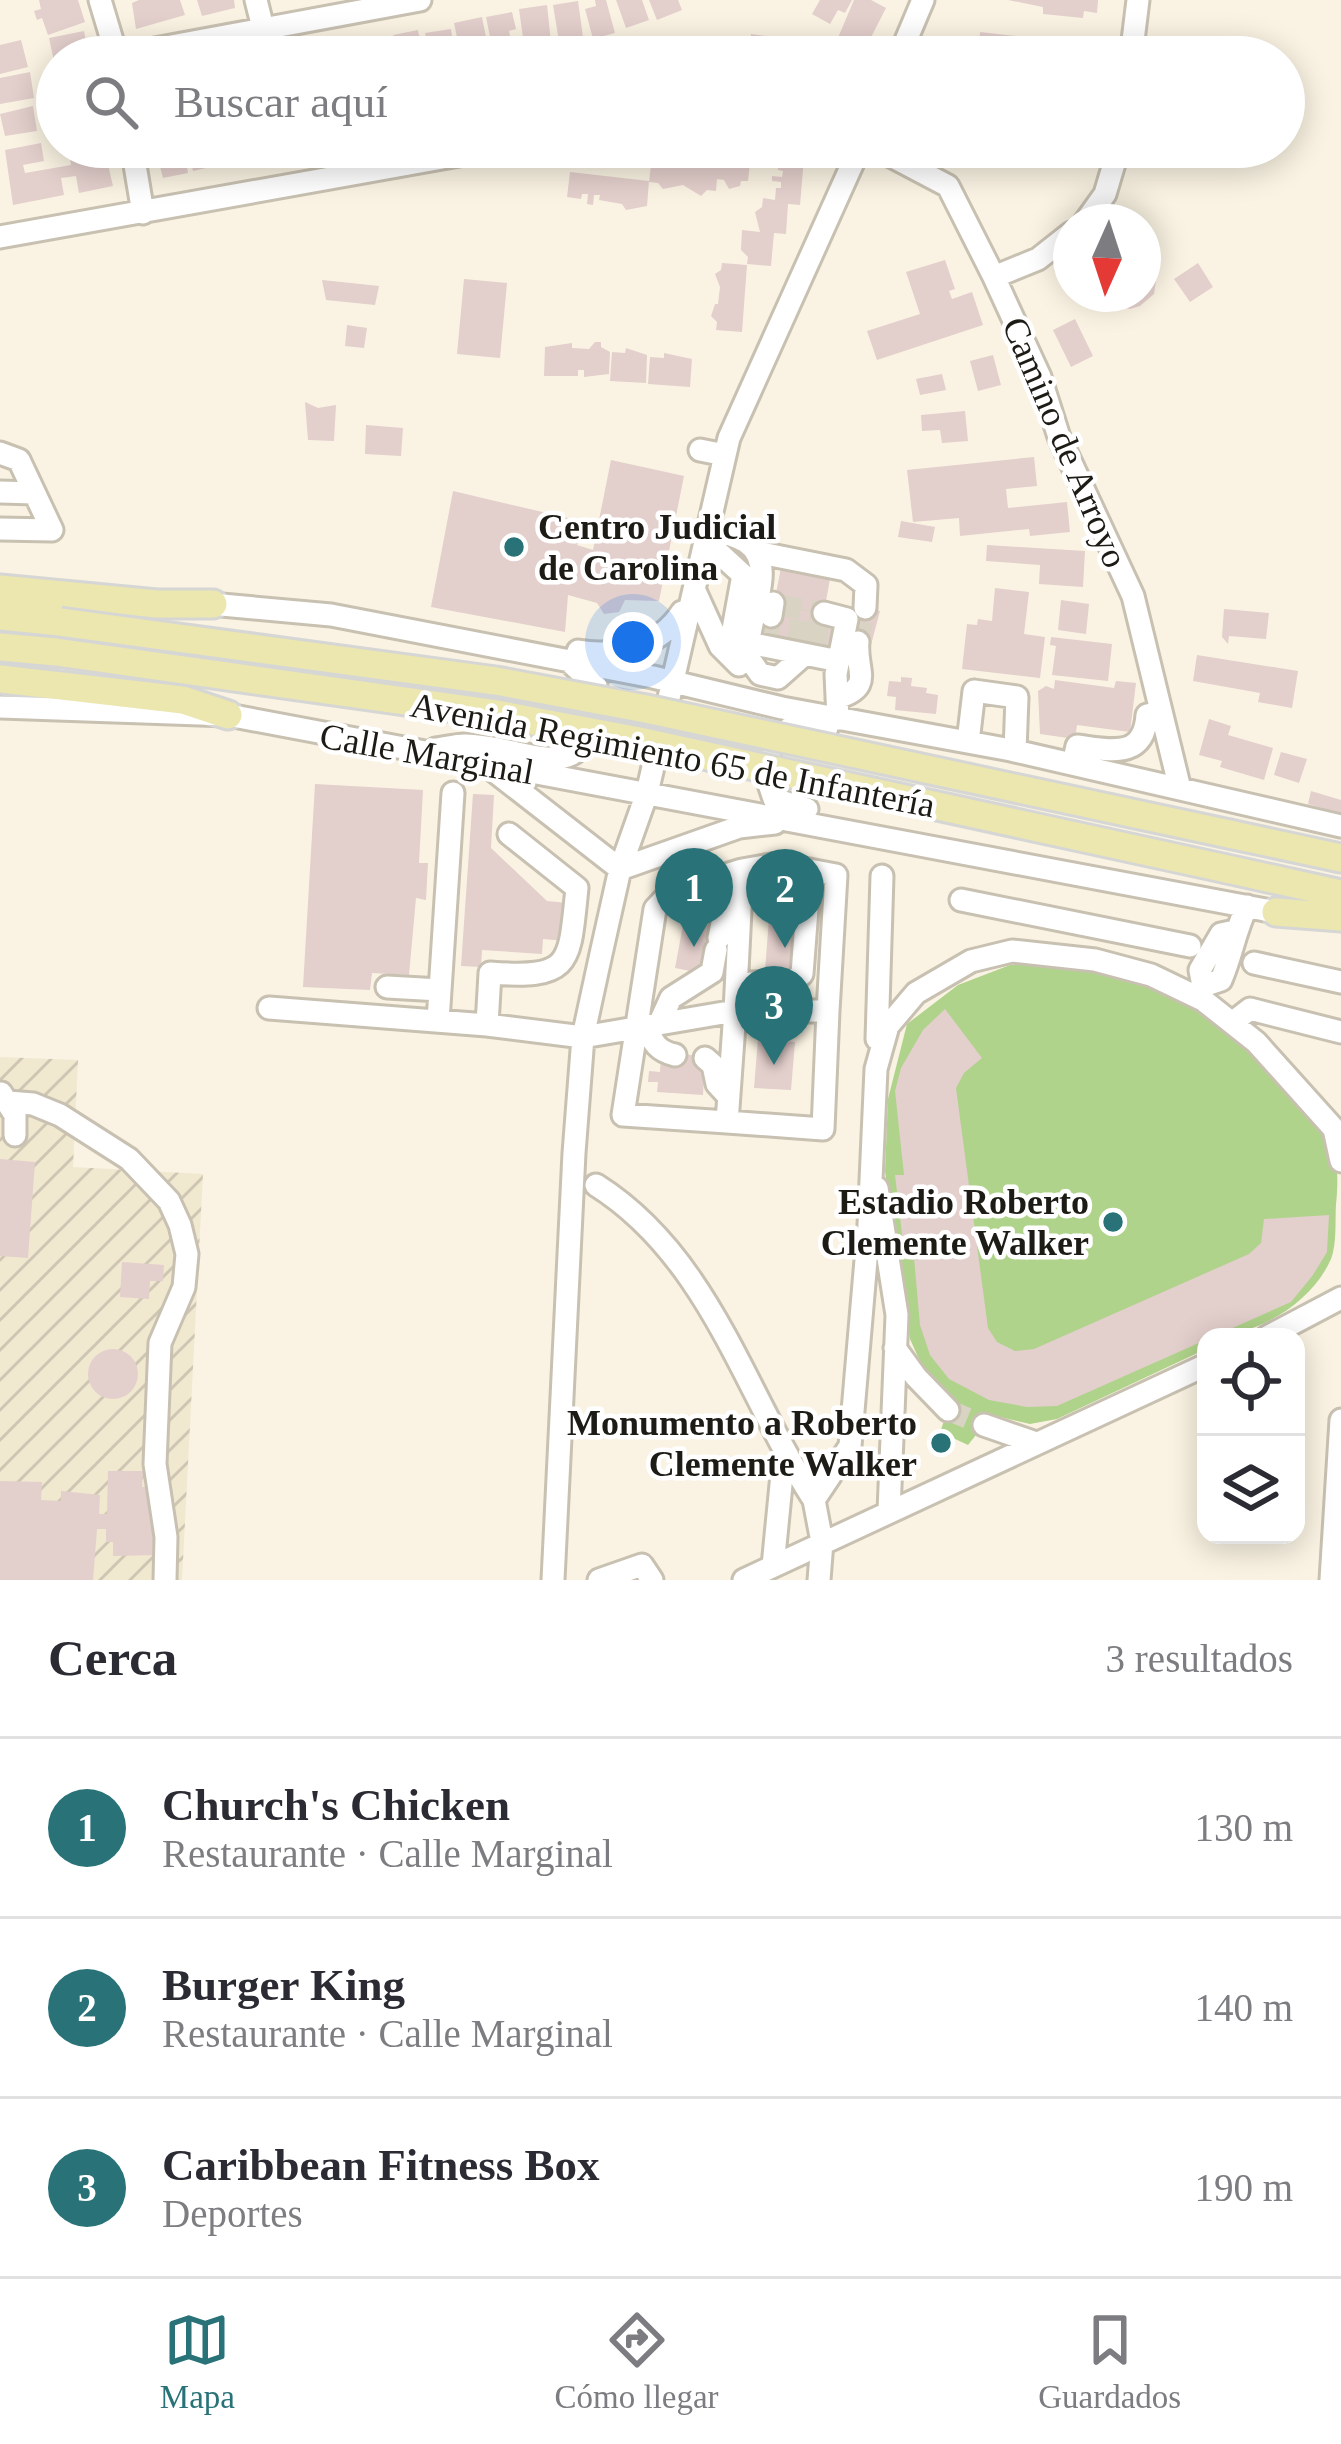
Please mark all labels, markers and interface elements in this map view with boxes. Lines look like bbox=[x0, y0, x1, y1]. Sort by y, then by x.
search box bbox=[36, 36, 1305, 168]
icon: search bbox=[78, 69, 144, 135]
text: Buscar aquí bbox=[174, 77, 388, 127]
north arrow bbox=[1053, 204, 1161, 312]
street label: Camino de Arroyo bbox=[994, 311, 1136, 574]
place label: Centro Judicial de Carolina bbox=[538, 507, 776, 588]
marker: Centro Judicial de Carolina bbox=[501, 534, 527, 560]
your location bbox=[603, 612, 663, 672]
street label: Avenida Regimiento 65 de Infantería bbox=[407, 684, 938, 825]
street label: Calle Marginal bbox=[317, 716, 537, 792]
pin: 1 bbox=[655, 848, 733, 947]
pin: 2 bbox=[746, 849, 824, 948]
pin: 3 bbox=[735, 966, 813, 1065]
place label: Estadio Roberto Clemente Walker bbox=[821, 1182, 1089, 1263]
marker: Estadio Roberto Clemente Walker bbox=[1100, 1209, 1126, 1235]
map controls bbox=[1197, 1328, 1305, 1544]
button: locate bbox=[1197, 1328, 1305, 1436]
place label: Monumento a Roberto Clemente Walker bbox=[567, 1403, 917, 1484]
marker: Monumento a Roberto Clemente Walker bbox=[928, 1430, 954, 1456]
button: layers bbox=[1197, 1436, 1305, 1544]
text: Cerca bbox=[48, 1630, 177, 1686]
text: 3 resultados bbox=[1106, 1637, 1293, 1680]
text: Church's Chicken bbox=[162, 1780, 510, 1830]
text: 1 bbox=[77, 1806, 97, 1849]
text: 130 m bbox=[1194, 1806, 1293, 1849]
text: Restaurante · Calle Marginal bbox=[162, 1832, 613, 1875]
text: Burger King bbox=[162, 1960, 405, 2010]
text: 2 bbox=[77, 1986, 97, 2029]
text: 140 m bbox=[1194, 1986, 1293, 2029]
text: Restaurante · Calle Marginal bbox=[162, 2012, 613, 2055]
text: Caribbean Fitness Box bbox=[162, 2140, 600, 2190]
text: 3 bbox=[77, 2166, 97, 2209]
text: 190 m bbox=[1194, 2166, 1293, 2209]
text: Deportes bbox=[162, 2192, 303, 2235]
tab: Mapa bbox=[160, 2307, 235, 2416]
tab: Cómo llegar bbox=[555, 2307, 719, 2416]
tab: Guardados bbox=[1038, 2307, 1181, 2416]

